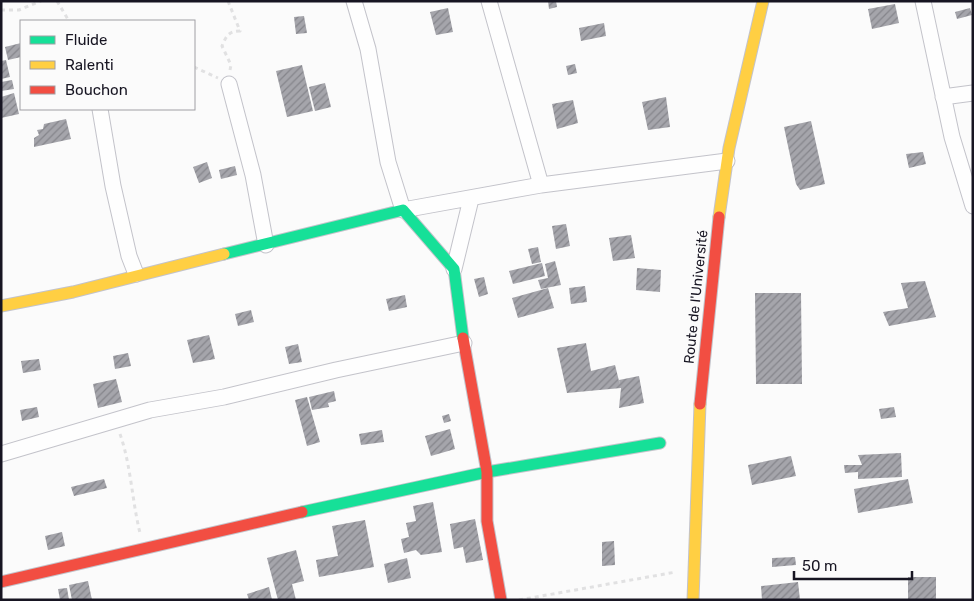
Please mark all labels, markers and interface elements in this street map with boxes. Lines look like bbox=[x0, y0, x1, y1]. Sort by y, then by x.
legend bbox=[20, 20, 195, 110]
text: Fluide bbox=[65, 31, 107, 49]
text: Ralenti bbox=[65, 56, 114, 74]
text: Bouchon bbox=[65, 81, 128, 99]
street label: Route de l'Université bbox=[681, 229, 712, 365]
scale bar bbox=[794, 548, 912, 580]
text: 50 m bbox=[802, 557, 837, 575]

